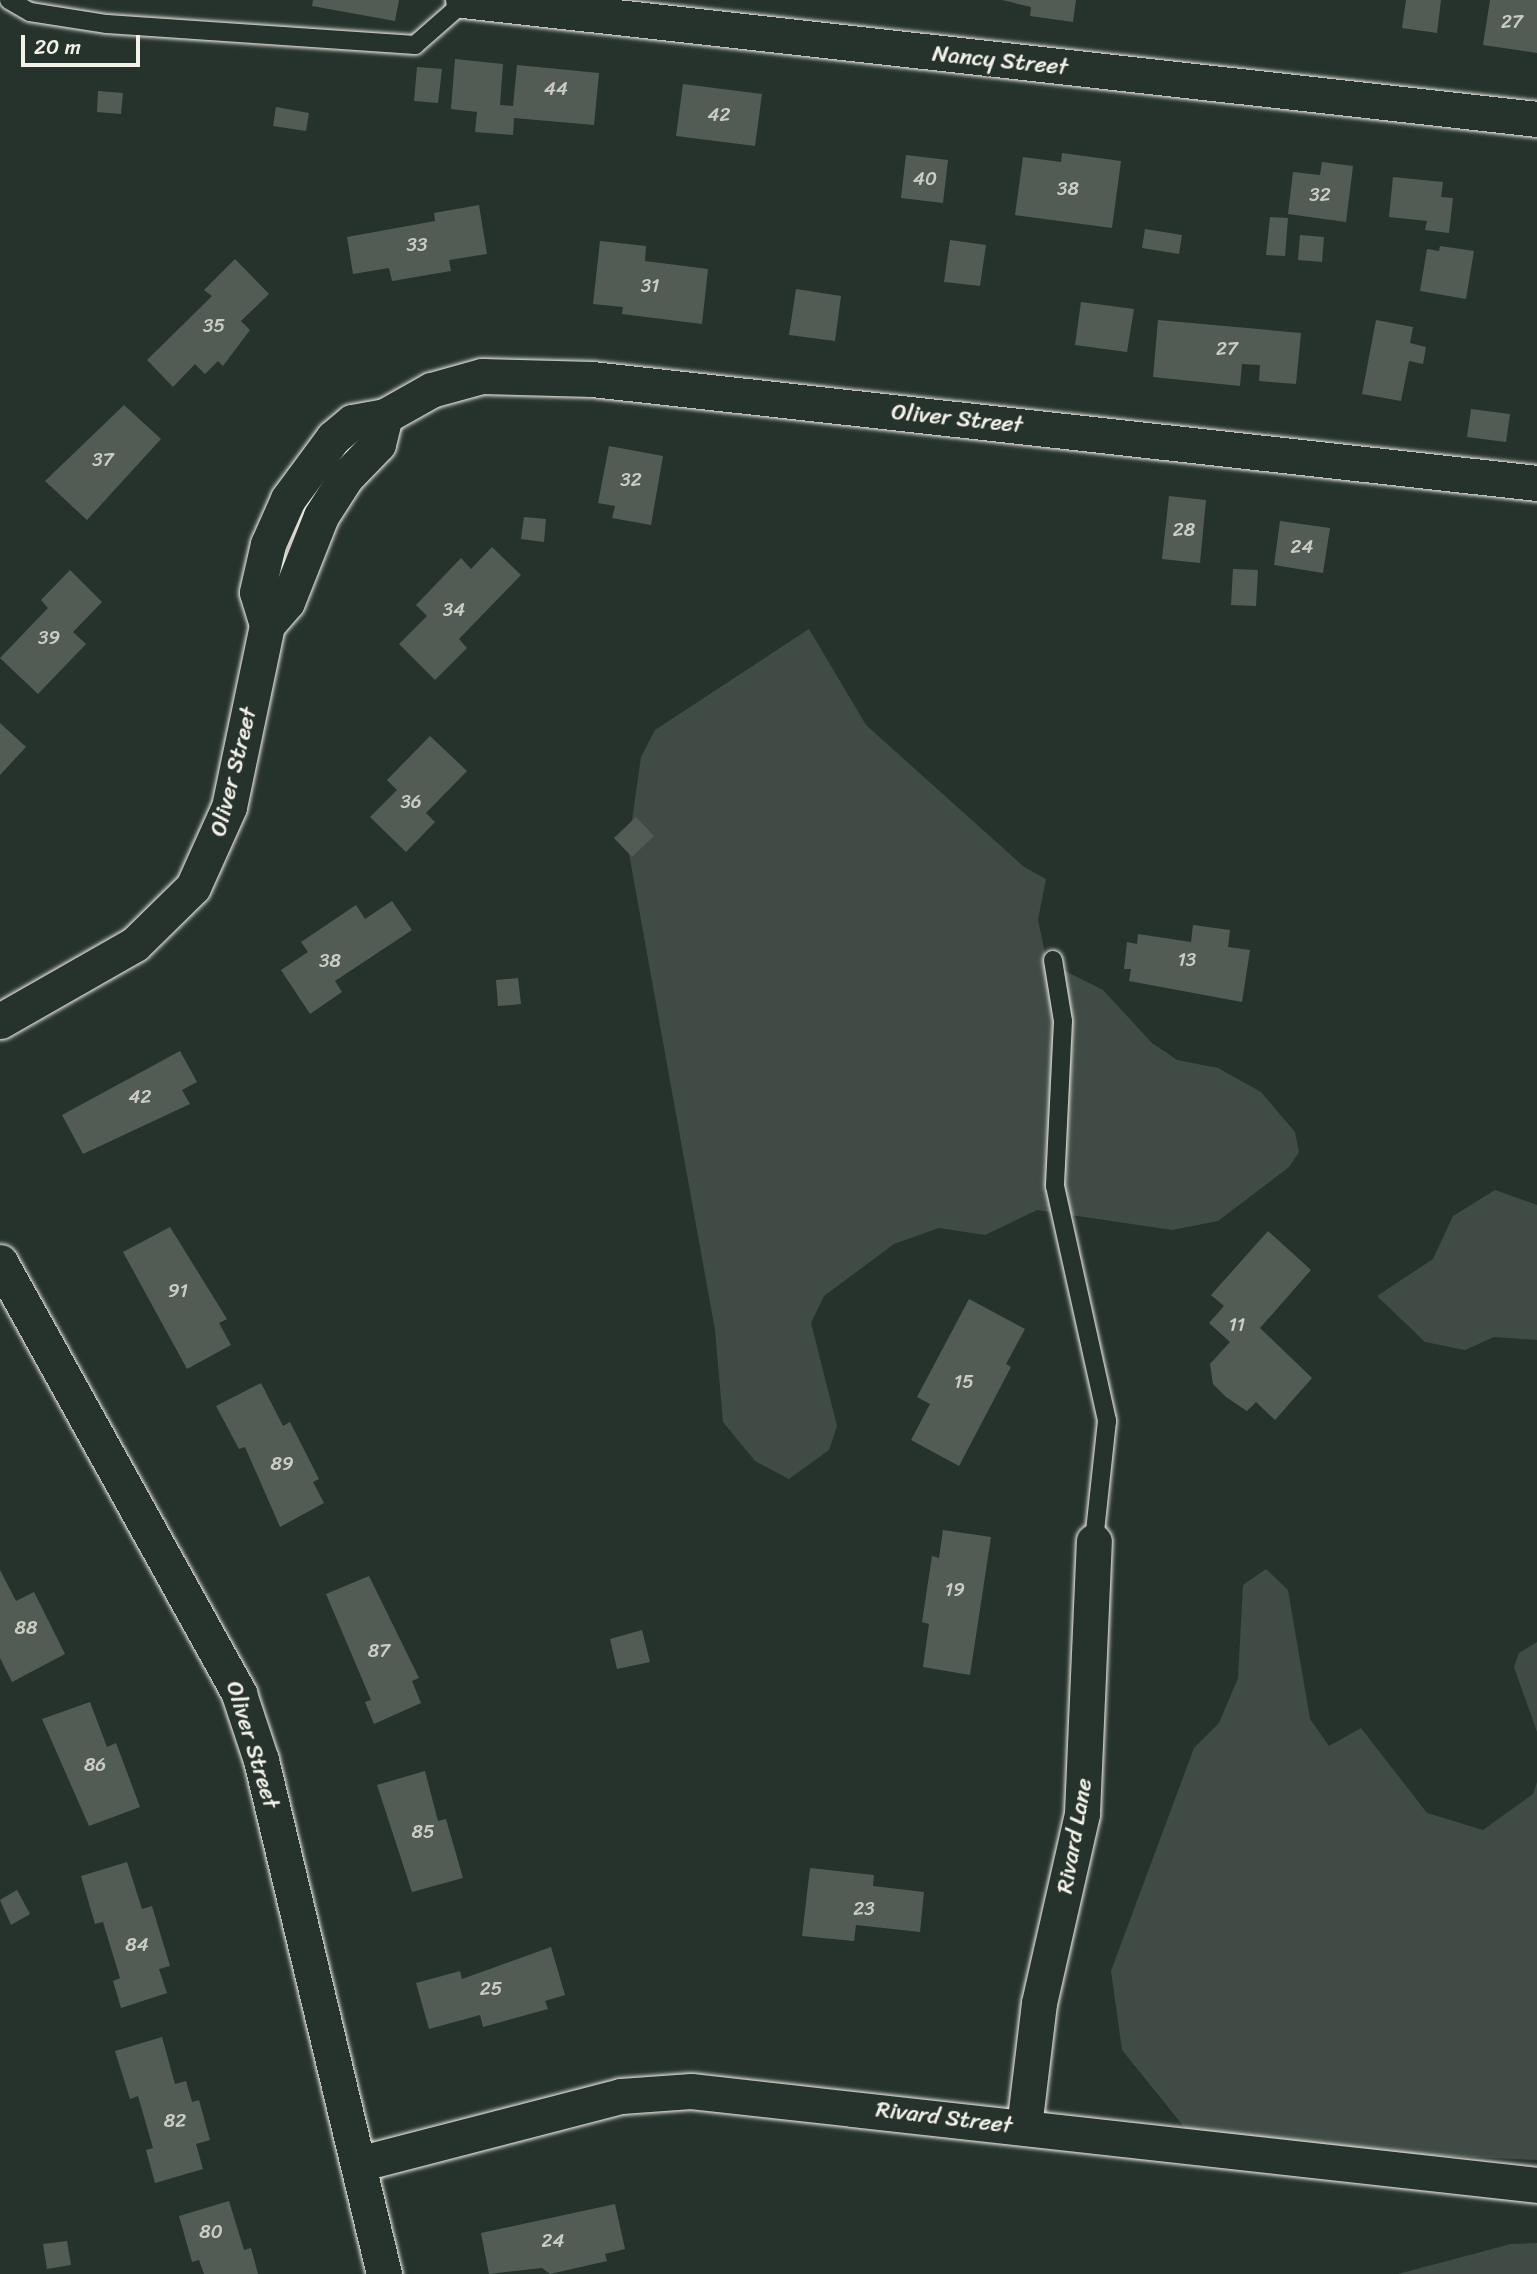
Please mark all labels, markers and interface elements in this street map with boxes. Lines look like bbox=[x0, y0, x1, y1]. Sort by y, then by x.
house number: 27 bbox=[1501, 11, 1523, 33]
scale bar bbox=[24, 21, 144, 65]
text: 20 m bbox=[34, 28, 81, 66]
street label: Nancy Street bbox=[931, 40, 1069, 82]
house number: 44 bbox=[544, 78, 568, 100]
house number: 42 bbox=[708, 104, 730, 126]
house number: 40 bbox=[913, 168, 937, 190]
house number: 38 bbox=[1057, 178, 1079, 200]
house number: 32 bbox=[1309, 184, 1331, 206]
house number: 33 bbox=[407, 234, 427, 256]
house number: 31 bbox=[641, 275, 659, 297]
house number: 35 bbox=[203, 315, 225, 337]
house number: 27 bbox=[1216, 338, 1238, 360]
street label: Oliver Street bbox=[890, 398, 1024, 440]
house number: 37 bbox=[92, 449, 114, 471]
house number: 32 bbox=[620, 469, 642, 491]
house number: 28 bbox=[1173, 519, 1195, 541]
house number: 24 bbox=[1291, 536, 1313, 558]
house number: 34 bbox=[443, 599, 465, 621]
house number: 39 bbox=[38, 627, 60, 649]
street label: Oliver Street bbox=[205, 704, 263, 840]
house number: 36 bbox=[400, 791, 422, 813]
house number: 13 bbox=[1178, 949, 1196, 971]
house number: 38 bbox=[319, 950, 341, 972]
house number: 42 bbox=[129, 1086, 151, 1108]
house number: 91 bbox=[168, 1280, 188, 1302]
house number: 11 bbox=[1229, 1314, 1245, 1336]
house number: 15 bbox=[954, 1371, 974, 1393]
house number: 89 bbox=[270, 1453, 294, 1475]
house number: 19 bbox=[945, 1579, 965, 1601]
house number: 88 bbox=[15, 1617, 37, 1639]
house number: 87 bbox=[368, 1640, 390, 1662]
street label: Oliver Street bbox=[219, 1678, 285, 1812]
house number: 86 bbox=[84, 1754, 106, 1776]
street label: Rivard Lane bbox=[1051, 1776, 1099, 1896]
house number: 85 bbox=[411, 1821, 435, 1843]
house number: 23 bbox=[853, 1898, 875, 1920]
house number: 84 bbox=[125, 1934, 149, 1956]
house number: 25 bbox=[480, 1978, 502, 2000]
street label: Rivard Street bbox=[874, 2096, 1014, 2140]
house number: 82 bbox=[164, 2110, 186, 2132]
house number: 80 bbox=[199, 2221, 223, 2243]
house number: 24 bbox=[542, 2230, 564, 2252]

